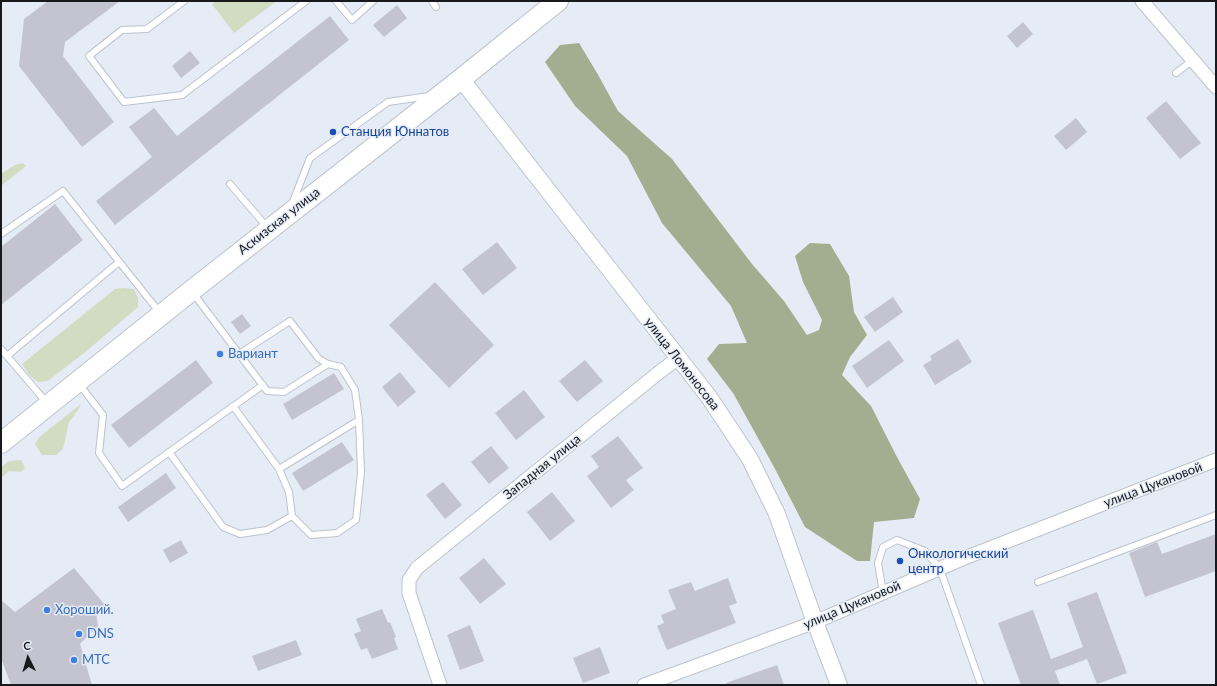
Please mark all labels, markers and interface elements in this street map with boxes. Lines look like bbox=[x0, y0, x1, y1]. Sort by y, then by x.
place label: Станция Юннатов bbox=[341, 124, 449, 140]
marker: Станция Юннатов bbox=[328, 127, 338, 137]
street label: Аскизская улица bbox=[235, 184, 323, 258]
street label: улица Ломоносова bbox=[641, 315, 723, 413]
place label: Вариант bbox=[228, 346, 278, 362]
marker: Вариант bbox=[215, 349, 225, 359]
street label: Западная улица bbox=[500, 431, 584, 503]
street label: улица Цукановой bbox=[1102, 459, 1204, 511]
place label: Онкологический центр bbox=[908, 546, 1009, 577]
marker: Онкологический центр bbox=[895, 556, 905, 566]
street label: улица Цукановой bbox=[801, 577, 903, 633]
place label: Хороший. bbox=[55, 602, 114, 618]
marker: Хороший. bbox=[42, 605, 52, 615]
place label: DNS bbox=[87, 626, 114, 642]
marker: DNS bbox=[74, 629, 84, 639]
north arrow bbox=[8, 638, 48, 678]
text: С bbox=[23, 639, 31, 652]
place label: МТС bbox=[82, 652, 110, 668]
marker: МТС bbox=[69, 655, 79, 665]

